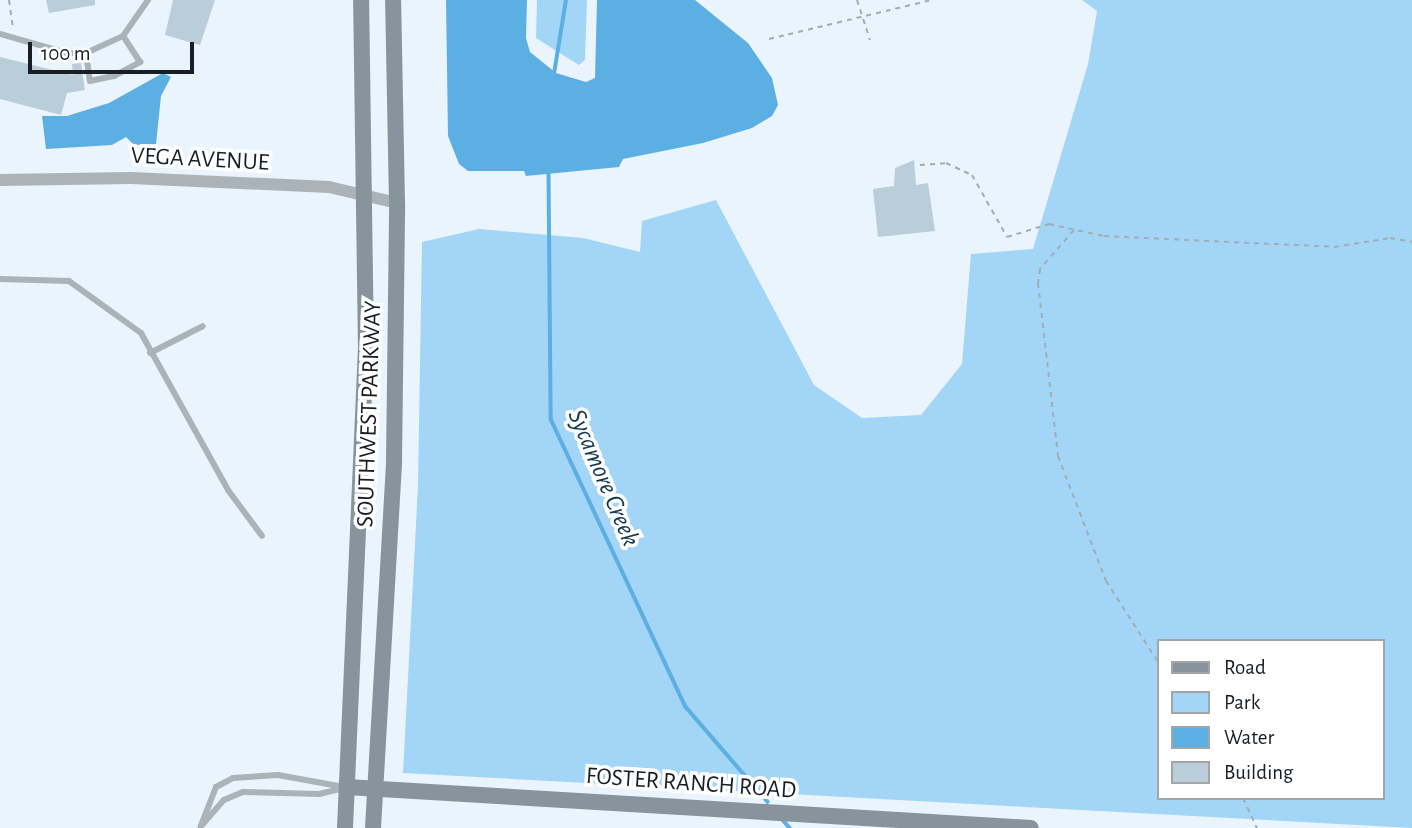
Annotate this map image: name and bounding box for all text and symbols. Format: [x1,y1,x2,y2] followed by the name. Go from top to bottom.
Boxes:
[32,28,198,72] scale bar
[41,43,91,64] text: 100 m
[130,142,270,178] street label: VEGA AVENUE
[352,300,388,528] street label: SOUTHWEST PARKWAY
[560,405,646,551] water label: Sycamore Creek
[1156,639,1384,800] legend
[1224,657,1266,678] text: Road
[1224,692,1260,713] text: Park
[1224,727,1274,748] text: Water
[585,762,797,806] street label: FOSTER RANCH ROAD
[1224,762,1293,783] text: Building

